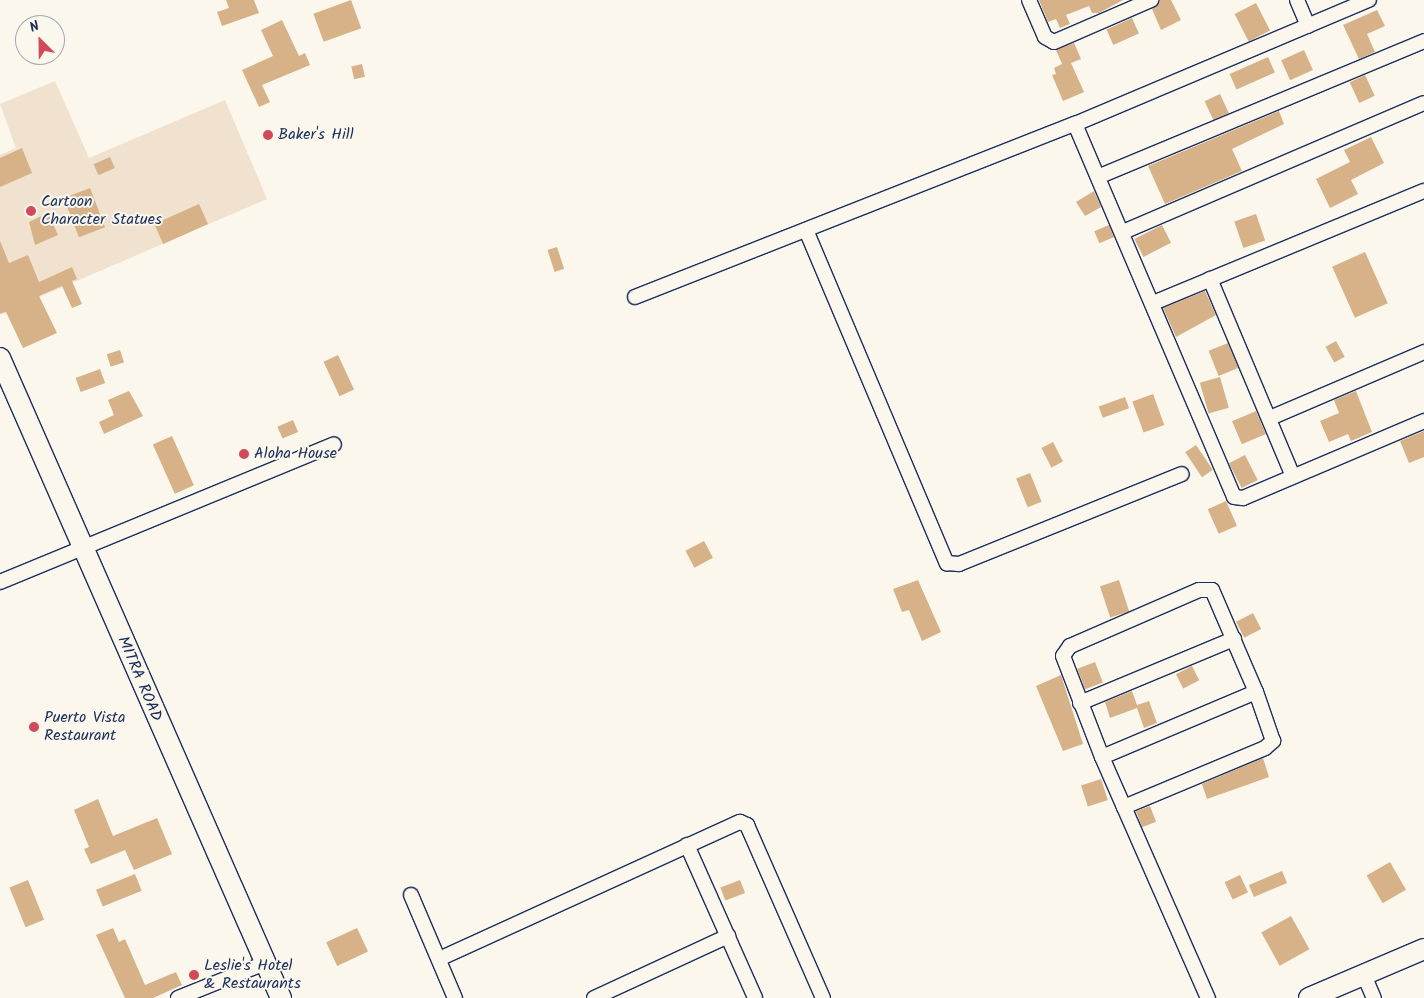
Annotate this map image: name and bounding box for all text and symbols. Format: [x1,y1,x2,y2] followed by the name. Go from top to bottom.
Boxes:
[15,15,65,65] north arrow
[26,15,43,39] text: N
[278,125,354,145] place label: Baker's Hill
[262,129,274,141] marker: Baker's Hill
[41,192,162,230] place label: Cartoon Character Statues
[25,205,37,217] marker: Cartoon Character Statues
[254,444,337,464] place label: Aloha House
[238,448,250,460] marker: Aloha House
[112,633,166,725] street label: MITRA ROAD
[44,708,126,746] place label: Puerto Vista Restaurant
[28,721,40,733] marker: Puerto Vista Restaurant
[204,956,301,994] place label: Leslie's Hotel & Restaurants
[188,969,200,981] marker: Leslie's Hotel & Restaurants

